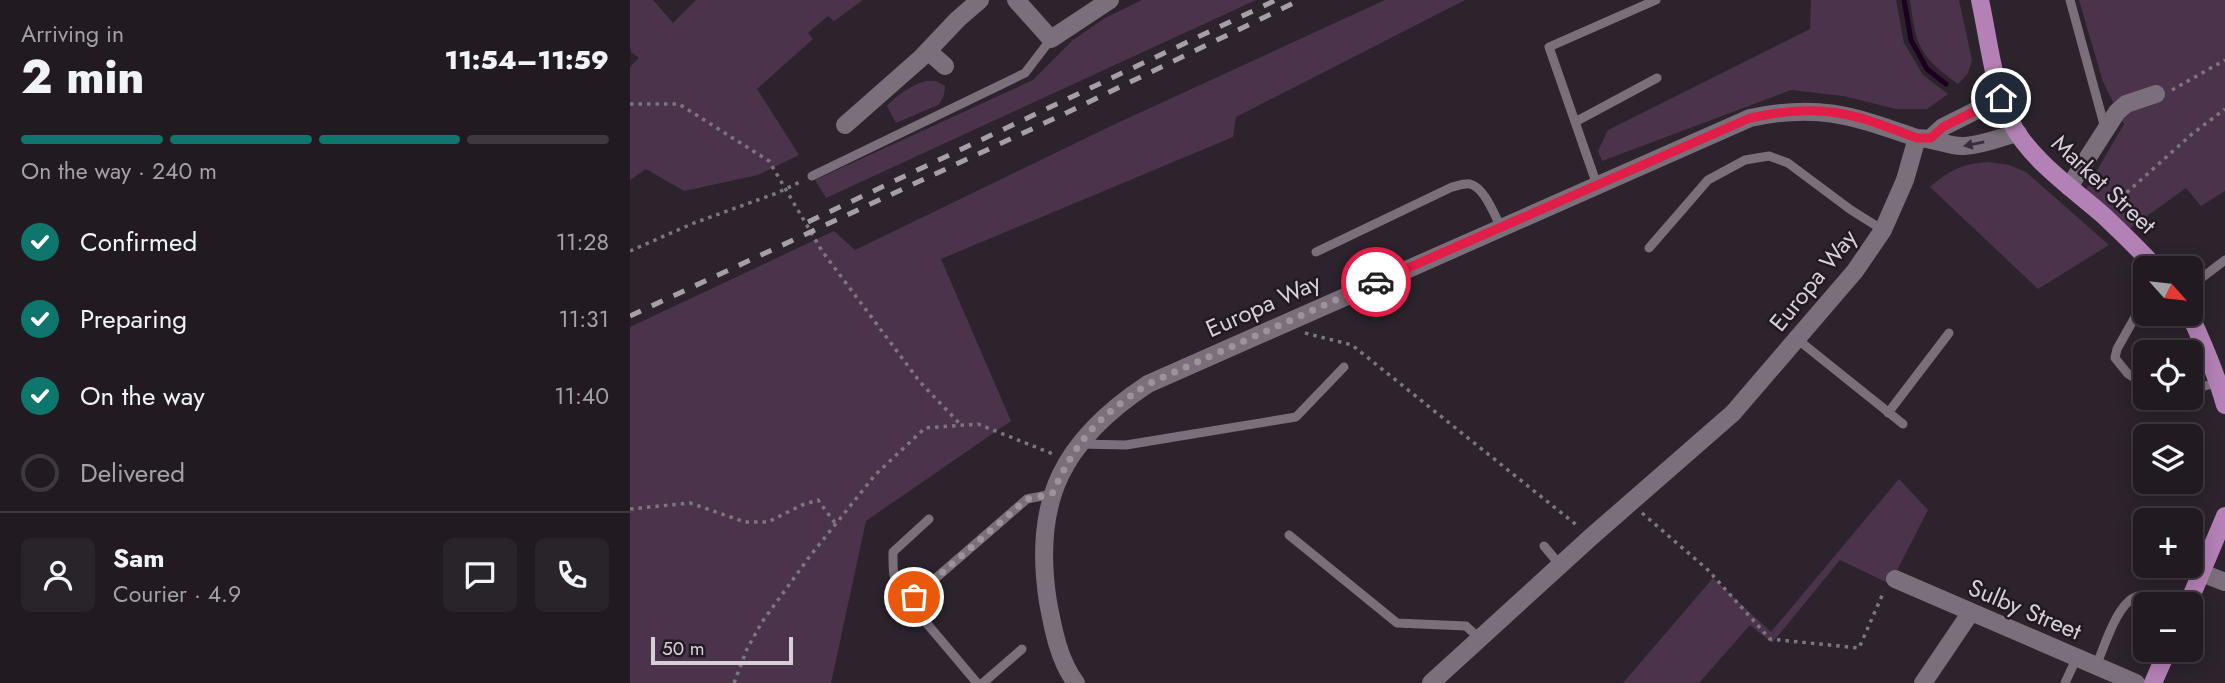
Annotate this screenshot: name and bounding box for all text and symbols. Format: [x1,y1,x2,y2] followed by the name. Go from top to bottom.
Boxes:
[21,17,124,51] text: Arriving in
[444,41,609,79] text: 11:54–11:59
[21,44,145,110] text: 2 min
[1971,68,2031,128] pin
[1982,79,2020,117] icon: home
[2044,126,2164,242] street label: Market Street
[1963,138,1985,149] one-way arrow
[21,154,217,188] text: On the way · 240 m
[1761,221,1865,339] street label: Europa Way
[21,223,59,261] icon: check
[80,223,197,261] text: Confirmed
[556,225,609,259] text: 11:28
[1341,247,1411,317] courier
[2133,256,2203,326] north arrow
[2133,256,2203,662] map controls
[1357,263,1395,301] icon: car
[1200,264,1326,346] street label: Europa Way
[21,300,59,338] icon: check
[80,300,187,338] text: Preparing
[558,302,609,336] text: 11:31
[2133,340,2203,410] button: locate
[21,377,59,415] icon: check
[80,377,205,415] text: On the way
[554,379,609,413] text: 11:40
[2133,424,2203,494] button: layers
[80,454,185,492] text: Delivered
[2133,508,2203,578] button: +
[21,538,95,612] button: person
[443,538,517,612] button: chat
[535,538,609,612] button: phone
[113,539,165,577] text: Sam
[884,567,944,627] pin
[1963,570,2087,649] street label: Sulby Street
[113,577,241,611] text: Courier · 4.9
[895,578,933,616] icon: bag
[2133,592,2203,662] button: −
[651,634,793,666] scale bar
[662,635,705,662] text: 50 m

